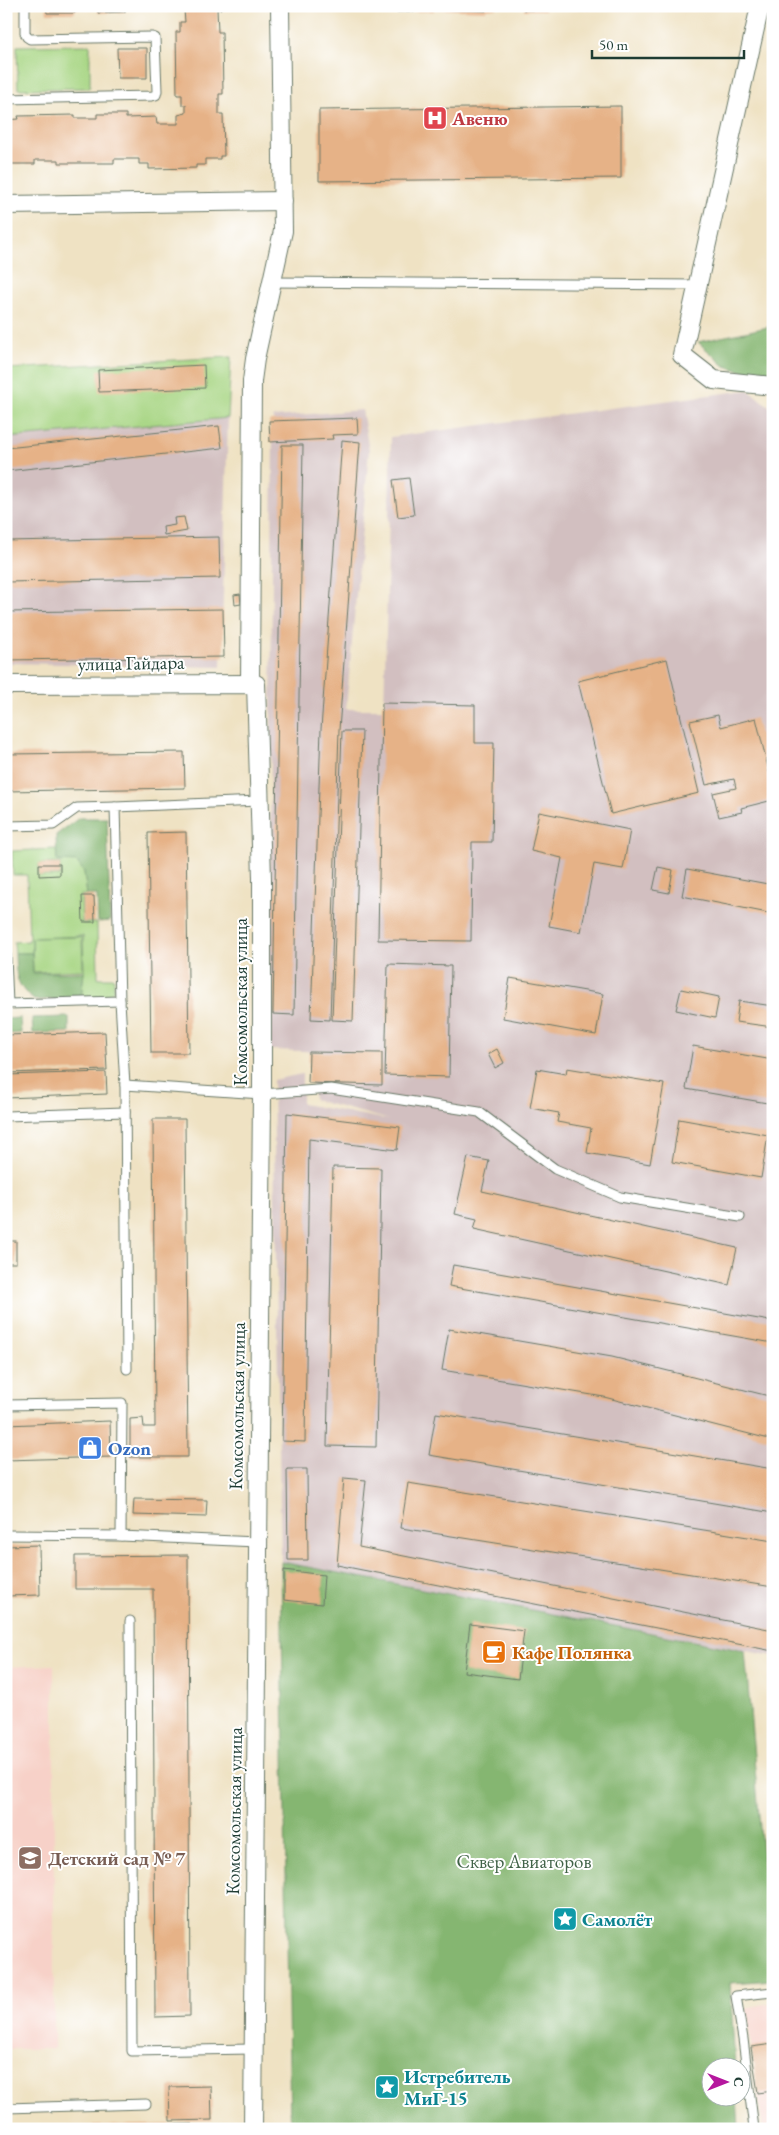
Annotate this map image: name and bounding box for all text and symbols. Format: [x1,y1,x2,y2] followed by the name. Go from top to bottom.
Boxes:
[592,28,744,60] scale bar
[599,35,628,54] text: 50 m
[422,105,448,131] hospital icon: Авеню
[451,106,508,131] place label: Авеню
[77,650,185,676] street label: улица Гайдара
[228,918,253,1086] street label: Комсомольская улица
[223,1321,251,1490] street label: Комсомольская улица
[77,1435,103,1461] shop icon: Ozon
[108,1436,151,1461] place label: Ozon
[481,1639,507,1665] cafe icon: Кафе Полянка
[512,1640,633,1665] place label: Кафе Полянка
[220,1726,248,1895] street label: Комсомольская улица
[17,1845,43,1871] school or university icon: Детский сад № 7
[48,1846,186,1871] place label: Детский сад № 7
[456,1849,592,1874] park label: Сквер Авиаторов
[552,1906,578,1932] place icon: Самолёт
[582,1907,653,1932] place label: Самолёт
[702,2058,752,2108] north arrow
[404,2064,511,2111] place label: Истребитель МиГ-15
[374,2074,400,2100] place icon: Истребитель МиГ-15
[730,2077,748,2087] text: С

